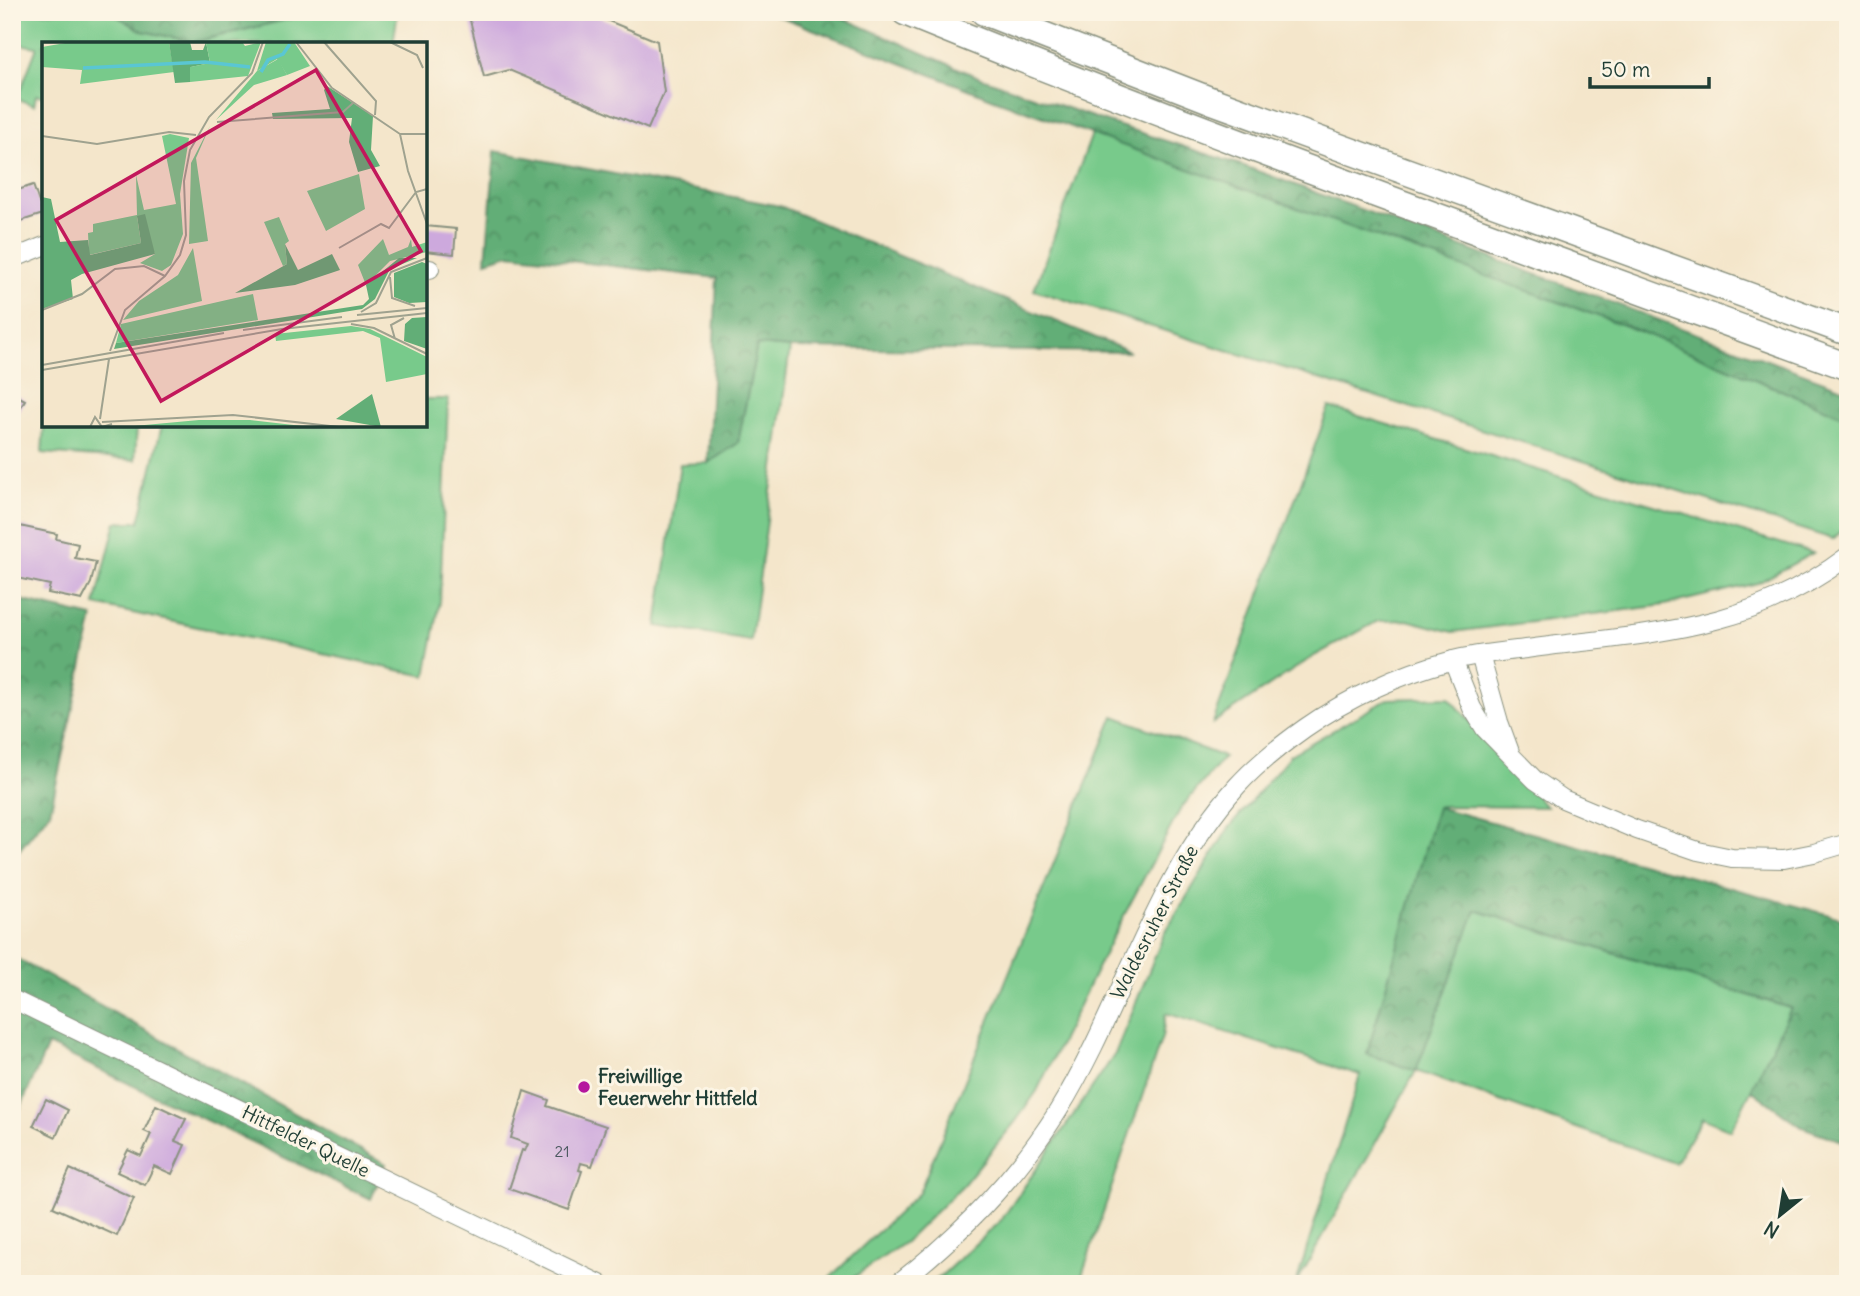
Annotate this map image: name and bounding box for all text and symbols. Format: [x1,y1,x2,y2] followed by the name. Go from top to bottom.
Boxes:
[42,42,427,427] inset map
[1590,46,1710,90] scale bar
[1601,56,1650,83] text: 50 m
[1105,841,1203,1003] street label: Waldesruher Straße
[598,1064,757,1110] place label: Freiwillige Feuerwehr Hittfeld
[576,1079,592,1095] marker: Freiwillige Feuerwehr Hittfeld
[238,1100,374,1182] street label: Hittfelder Quelle
[554,1141,570,1161] house number: 21
[1744,1180,1814,1250] north arrow
[1760,1216,1783,1243] text: N

